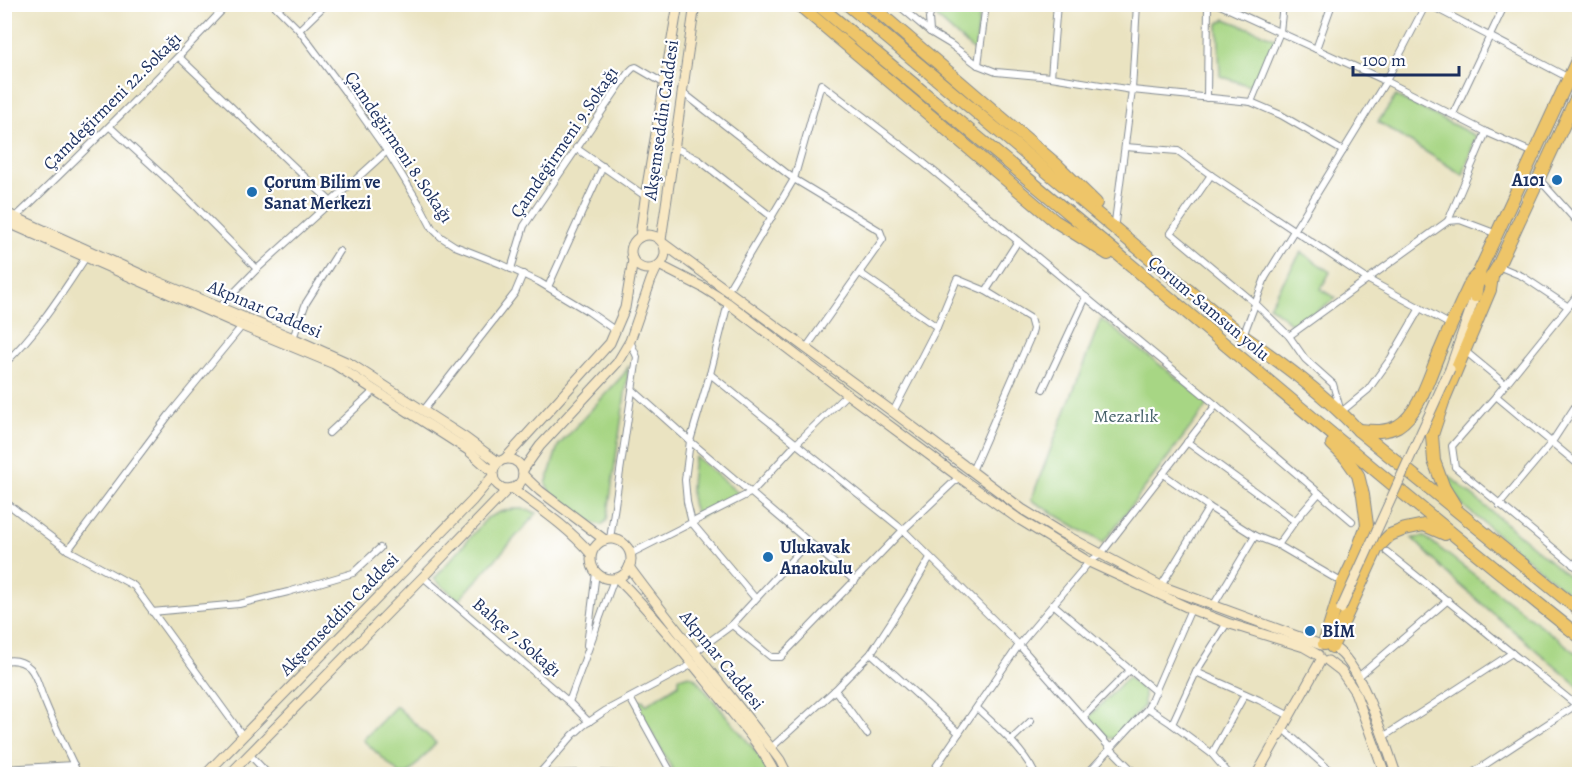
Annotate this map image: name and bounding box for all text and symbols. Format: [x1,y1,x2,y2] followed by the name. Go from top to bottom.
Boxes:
[38,27,186,175] street label: Çamdeğirmeni 22.Sokağı
[638,38,684,203] street label: Akşemseddin Caddesi
[1353,39,1460,77] scale bar
[1362,48,1406,72] text: 100 m
[504,62,624,222] street label: Çamdeğirmeni 9.Sokağı
[339,66,459,228] street label: Çamdeğirmeni 8.Sokağı
[1511,168,1546,192] place label: A101
[264,170,381,215] place label: Çorum Bilim ve Sanat Merkezi
[1550,173,1564,187] marker: A101
[245,185,259,199] marker: Çorum Bilim ve Sanat Merkezi
[1143,250,1275,366] street label: Çorum-Samsun yolu
[203,274,326,344] street label: Akpınar Caddesi
[1094,404,1159,428] park label: Mezarlık
[779,535,853,580] place label: Ulukavak Anaokulu
[273,547,404,681] street label: Akşemseddin Caddesi
[761,550,775,564] marker: Ulukavak Anaokulu
[468,592,566,682] street label: Bahçe 7.Sokağı
[674,604,770,715] street label: Akpınar Caddesi
[1322,619,1355,643] place label: BİM
[1303,624,1317,638] marker: BİM

